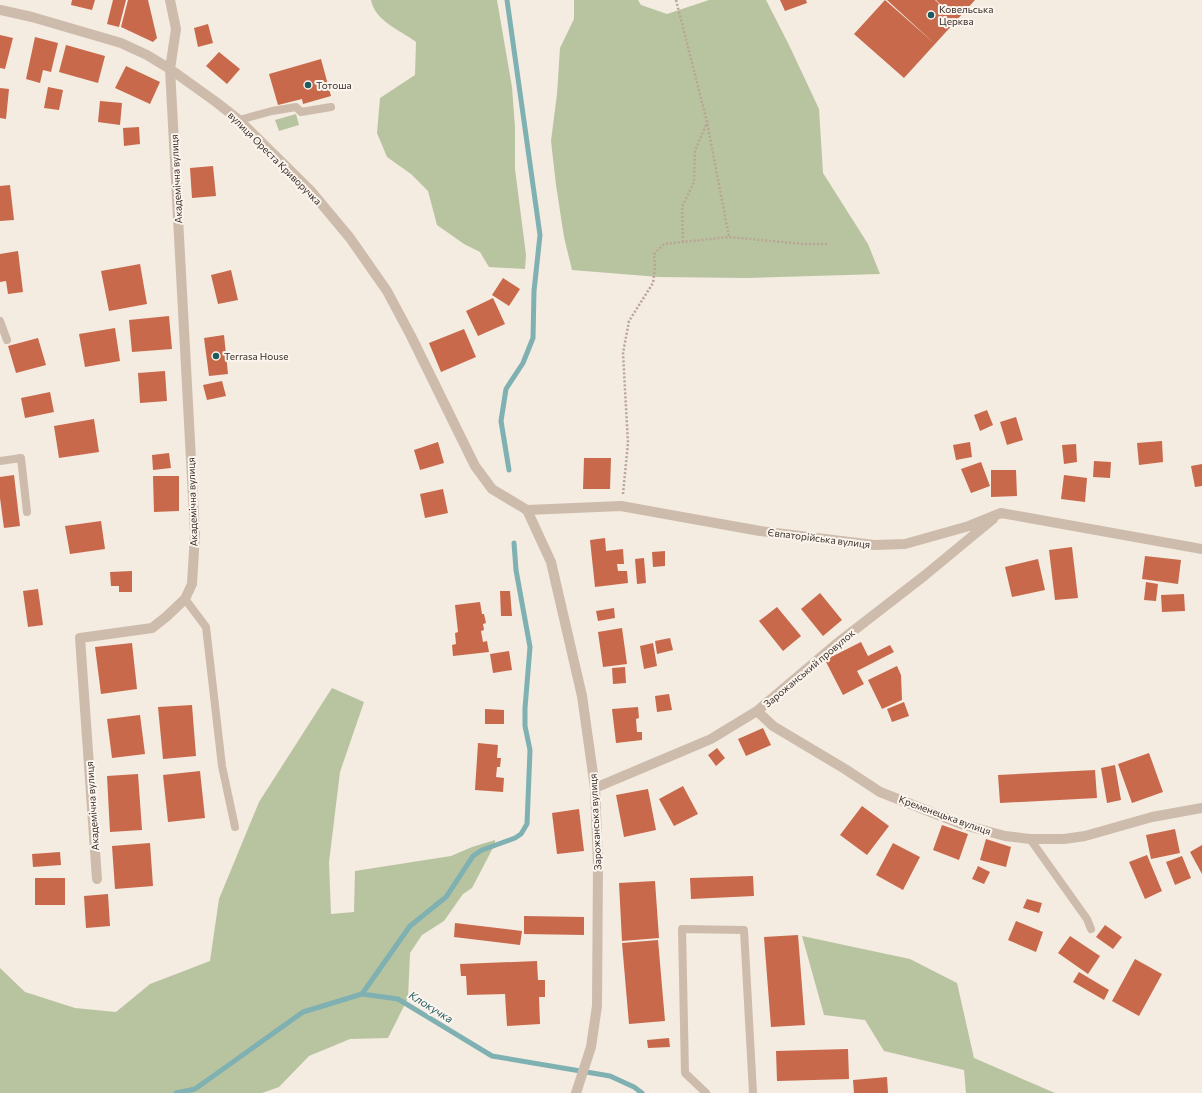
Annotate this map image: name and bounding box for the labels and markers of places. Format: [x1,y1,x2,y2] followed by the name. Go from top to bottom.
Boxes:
[939,3,993,27] place label: Ковельська Церква
[926,10,936,20] marker: Ковельська Церква
[316,79,352,91] place label: Тотоша
[303,80,313,90] marker: Тотоша
[224,350,289,362] place label: Terrasa House
[211,351,221,361] marker: Terrasa House

